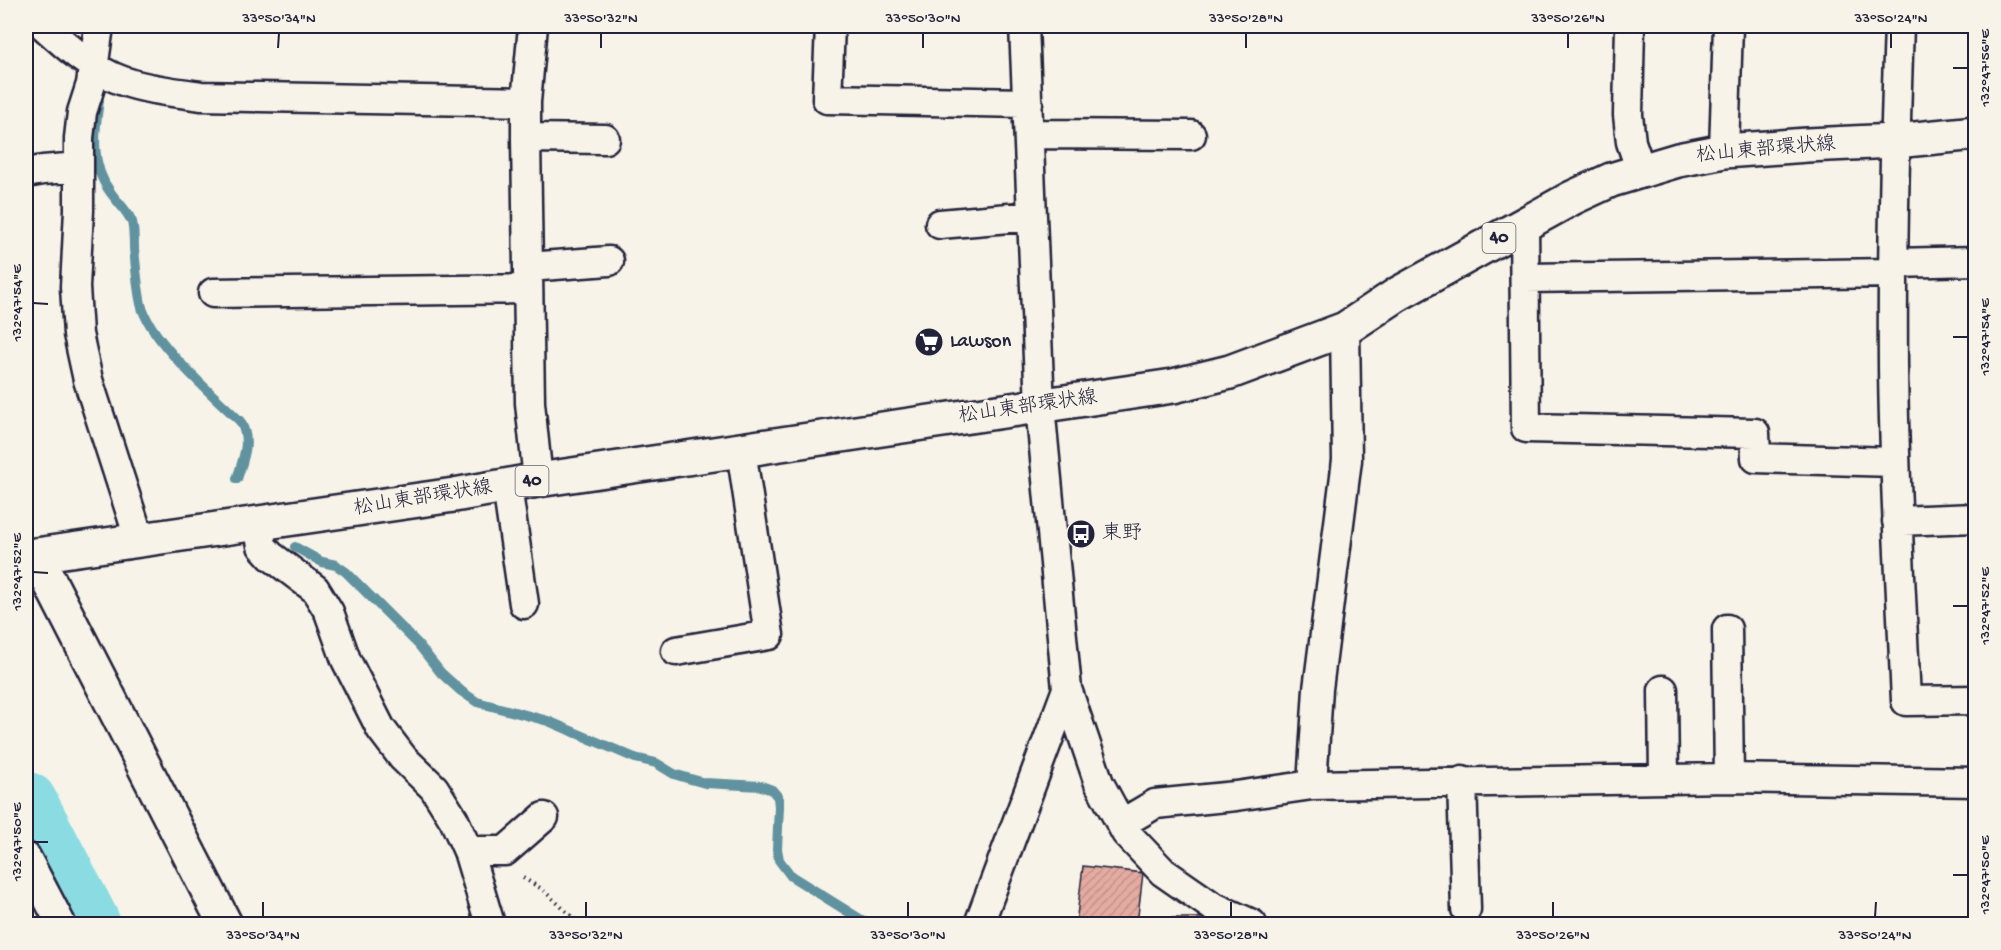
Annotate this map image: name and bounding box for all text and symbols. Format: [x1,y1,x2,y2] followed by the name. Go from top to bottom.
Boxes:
[241,10,316,28] text: 33°50'34"N
[563,10,638,28] text: 33°50'32"N
[885,10,961,28] text: 33°50'30"N
[1208,10,1283,28] text: 33°50'28"N
[1530,10,1605,28] text: 33°50'26"N
[1853,10,1928,28] text: 33°50'24"N
[1977,28,1995,108] text: 132°47'56"E
[1695,131,1837,169] street label: 松山東部環状線
[1482,223,1516,253] road number: 40
[9,264,27,343] text: 132°47'54"E
[1977,298,1995,377] text: 132°47'54"E
[913,326,945,358] supermarket icon: Lawson
[950,331,1012,354] place label: Lawson
[957,385,1099,429] street label: 松山東部環状線
[516,466,548,496] road number: 40
[352,475,494,521] street label: 松山東部環状線
[1065,518,1097,550] bus stop icon: 東野
[1102,521,1142,546] place label: 東野
[9,533,27,612] text: 132°47'52"E
[1977,567,1995,646] text: 132°47'52"E
[9,802,27,882] text: 132°47'50"E
[1977,835,1995,915] text: 132°47'50"E
[225,927,300,945] text: 33°50'34"N
[548,927,623,945] text: 33°50'32"N
[870,927,946,945] text: 33°50'30"N
[1193,927,1268,945] text: 33°50'28"N
[1515,927,1590,945] text: 33°50'26"N
[1837,927,1912,945] text: 33°50'24"N

